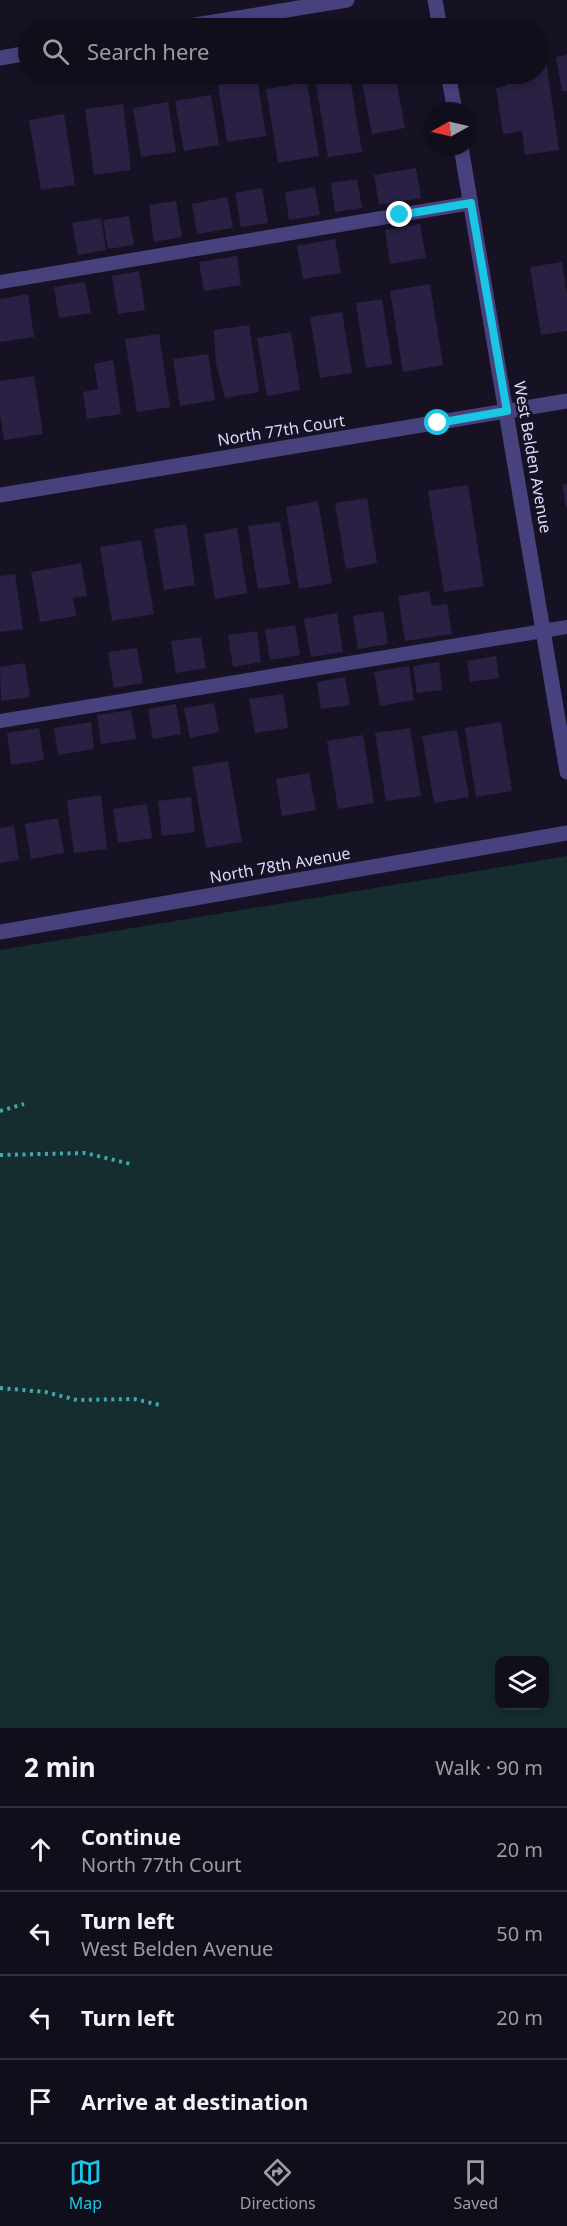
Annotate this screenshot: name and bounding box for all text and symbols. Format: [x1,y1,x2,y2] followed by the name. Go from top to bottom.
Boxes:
[18,18,549,84] search box
[39,35,72,68] icon: search
[87,36,209,66] text: Search here
[423,102,477,156] north arrow
[386,201,412,227] route end
[509,379,557,535] street label: West Belden Avenue
[216,409,346,451] street label: North 77th Court
[424,409,450,435] route start
[208,842,352,888] street label: North 78th Avenue
[495,1656,549,1710] map controls
[495,1656,549,1710] button: layers
[24,1749,96,1785] text: 2 min
[435,1754,543,1781] text: Walk · 90 m
[81,1821,181,1851] text: Continue
[24,1833,57,1866] icon: ahead
[496,1836,543,1863] text: 20 m
[81,1851,242,1878] text: North 77th Court
[81,1905,175,1935] text: Turn left
[24,1917,57,1950] icon: left
[496,1920,543,1947] text: 50 m
[81,1935,273,1962] text: West Belden Avenue
[24,2001,57,2034] icon: left
[81,2002,175,2032] text: Turn left
[496,2004,543,2031] text: 20 m
[24,2085,57,2118] icon: arrive
[81,2086,308,2116] text: Arrive at destination
[69,2156,102,2214] tab: Map
[240,2156,316,2214] tab: Directions
[453,2156,498,2214] tab: Saved

